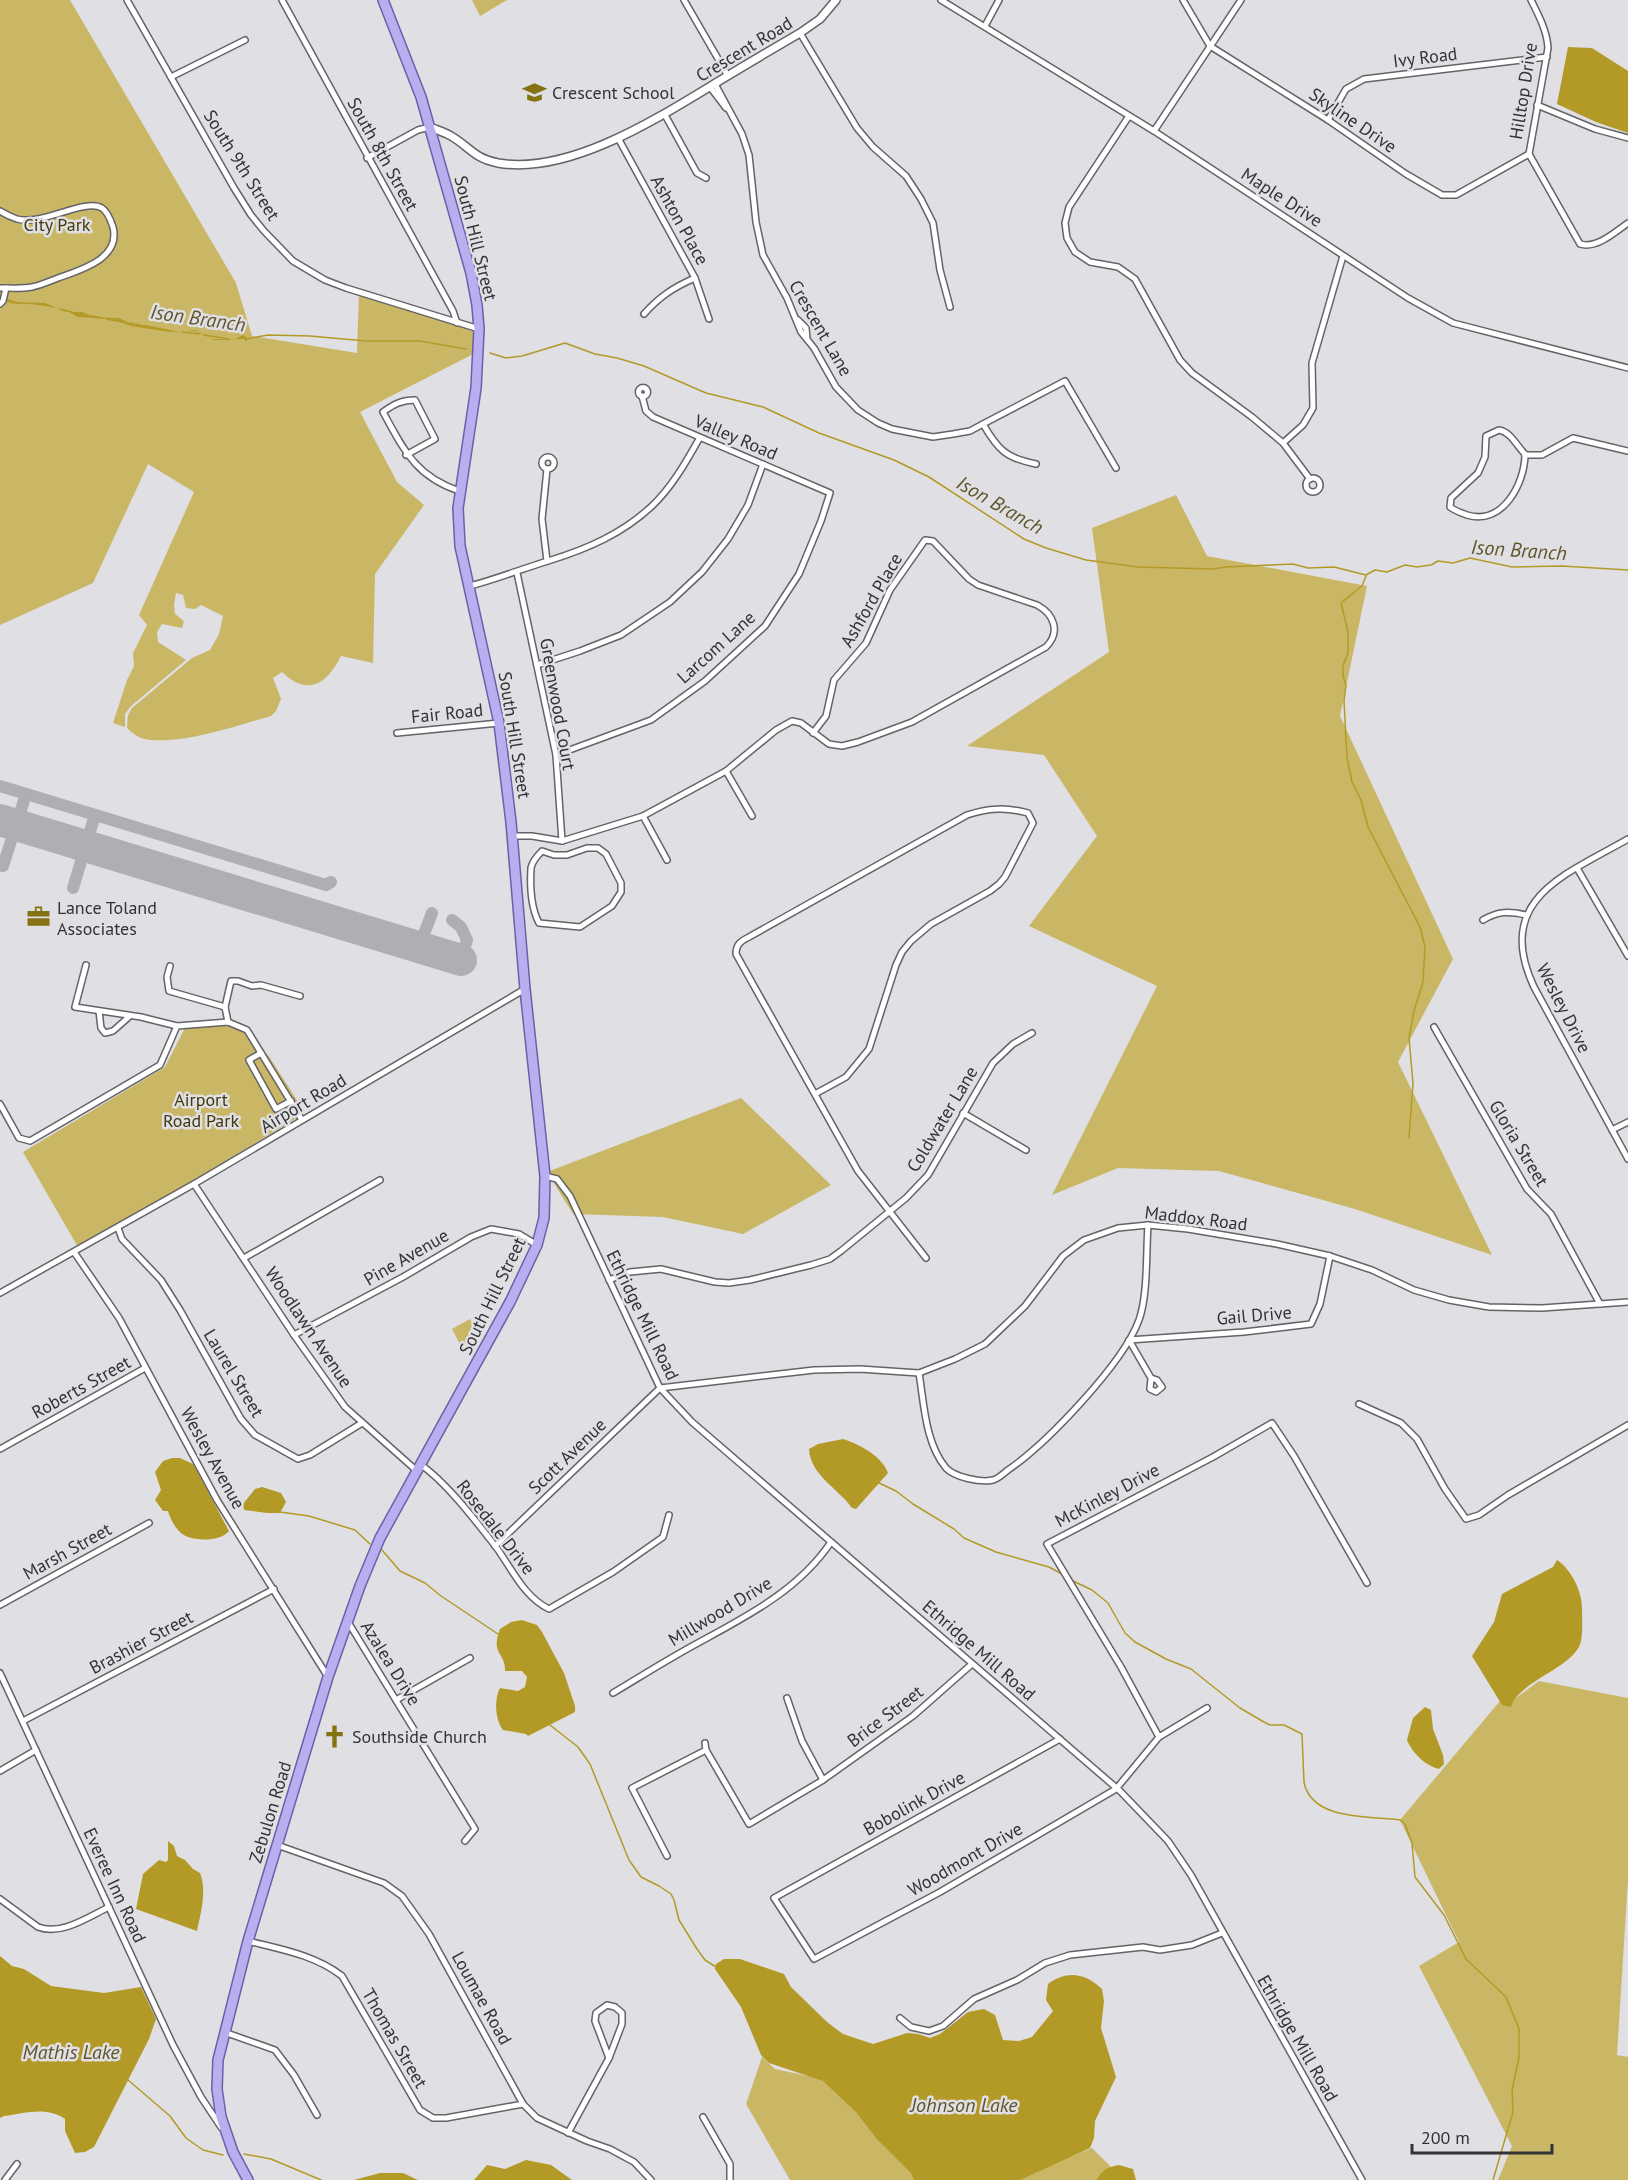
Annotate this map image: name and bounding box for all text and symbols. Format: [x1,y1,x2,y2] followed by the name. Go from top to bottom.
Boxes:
[692,11,796,87] street label: Crescent Road
[1504,41,1542,141] street label: Hilltop Drive
[1391,42,1459,72] street label: Ivy Road
[521,79,547,105] school or university icon: Crescent School
[552,81,675,104] place label: Crescent School
[1305,82,1401,158] street label: Skyline Drive
[342,93,424,215] street label: South 8th Street
[199,105,285,225] street label: South 9th Street
[1237,162,1327,232] street label: Maple Drive
[646,171,714,269] street label: Ashton Place
[449,173,503,303] street label: South Hill Street
[24,213,91,236] park label: City Park
[784,276,858,380] street label: Crescent Lane
[149,298,247,338] water label: Ison Branch
[690,409,781,465] street label: Valley Road
[952,470,1048,540] water label: Ison Branch
[1470,534,1568,566] water label: Ison Branch
[835,549,907,651] street label: Ashford Place
[672,606,760,688] street label: Larcom Lane
[535,636,581,772] street label: Greenwood Court
[494,670,536,800] street label: South Hill Street
[410,698,484,728] street label: Fair Road
[57,896,157,940] place label: Lance Toland Associates
[26,904,52,930] office icon: Lance Toland Associates
[1532,959,1596,1057] street label: Wesley Drive
[901,1062,983,1176] street label: Coldwater Lane
[256,1068,350,1138] street label: Airport Road
[163,1088,239,1132] park label: Airport Road Park
[1484,1096,1554,1190] street label: Gloria Street
[1143,1200,1249,1236] street label: Maddox Road
[359,1223,453,1291] street label: Pine Avenue
[454,1233,530,1359] street label: South Hill Street
[601,1246,685,1384] street label: Ethridge Mill Road
[260,1262,358,1392] street label: Woodlawn Avenue
[1216,1300,1292,1330] street label: Gail Drive
[199,1325,269,1421] street label: Laurel Street
[28,1350,134,1424] street label: Roberts Street
[176,1403,250,1513] street label: Wesley Avenue
[523,1413,611,1499] street label: Scott Avenue
[1051,1458,1163,1532] street label: McKinley Drive
[452,1475,540,1579] street label: Rosedale Drive
[19,1517,115,1585] street label: Marsh Street
[664,1571,776,1651] street label: Millwood Drive
[918,1595,1040,1705] street label: Ethridge Mill Road
[85,1605,197,1679] street label: Brashier Street
[356,1616,426,1710] street label: Azalea Drive
[843,1680,927,1752] street label: Brice Street
[321,1723,347,1749] church icon: Southside Church
[352,1725,487,1748] place label: Southside Church
[244,1758,296,1866] street label: Zebulon Road
[859,1766,969,1840] street label: Bobolink Drive
[904,1817,1026,1901] street label: Woodmont Drive
[78,1824,152,1946] street label: Everee Inn Road
[447,1947,517,2049] street label: Loumae Road
[1252,1971,1344,2105] street label: Ethridge Mill Road
[357,1984,433,2092] street label: Thomas Street
[23,2039,120,2065] water label: Mathis Lake
[909,2092,1018,2118] water label: Johnson Lake
[1412,2117,1552,2155] scale bar
[1421,2126,1470,2149] text: 200 m

